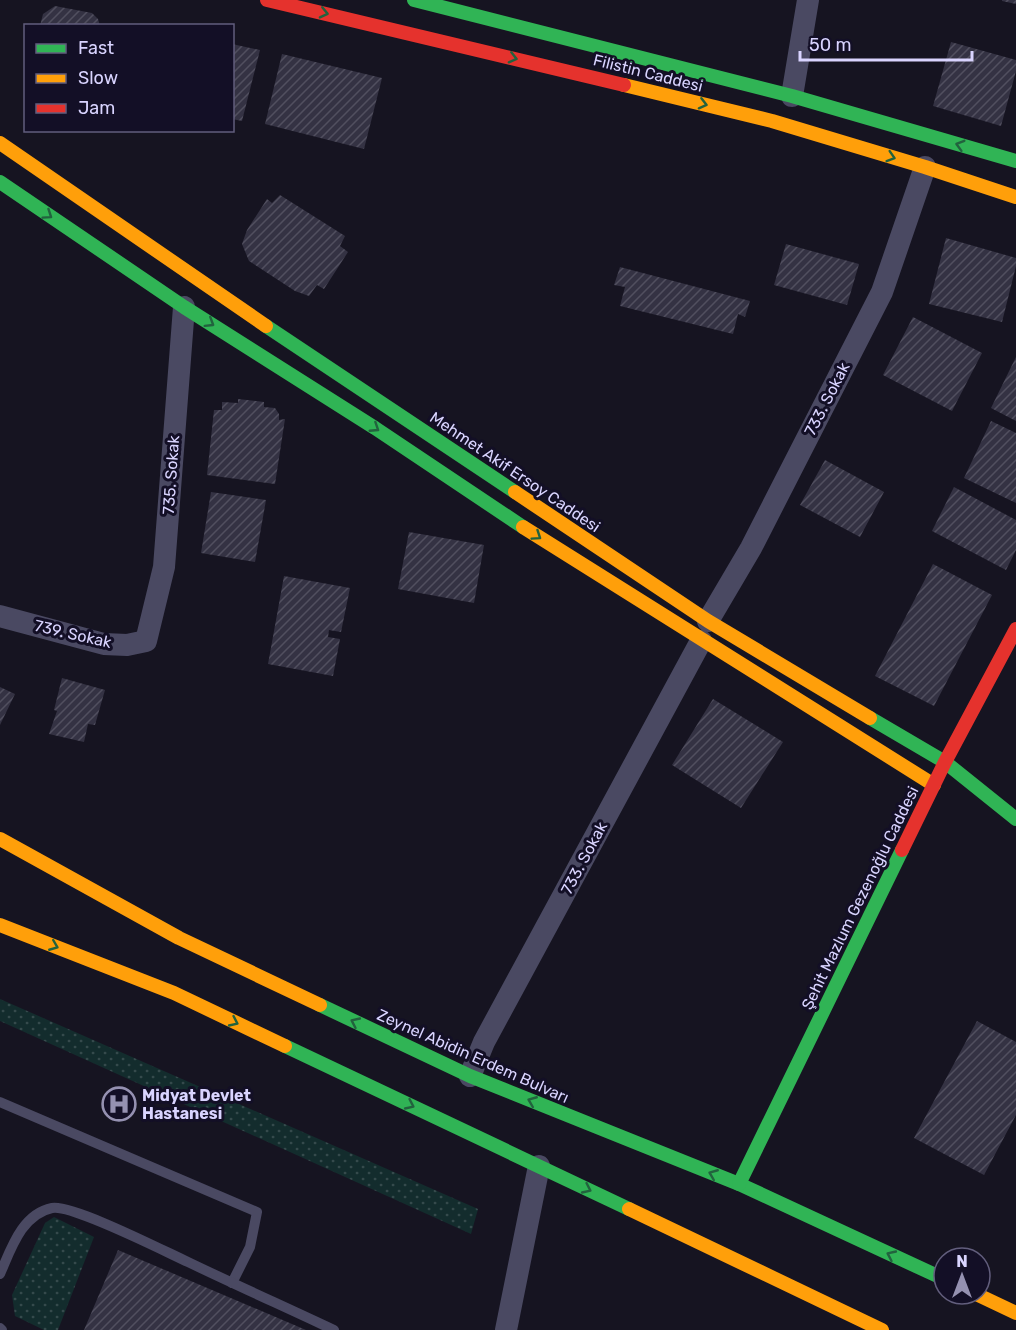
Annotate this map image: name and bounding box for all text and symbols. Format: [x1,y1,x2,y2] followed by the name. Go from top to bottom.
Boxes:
[318,6,328,19] one-way arrow
[24,24,234,132] legend
[800,24,972,62] scale bar
[809,34,852,56] text: 50 m
[78,37,114,59] text: Fast
[508,50,518,63] one-way arrow
[591,50,705,96] street label: Filistin Caddesi
[78,67,118,89] text: Slow
[698,96,708,109] one-way arrow
[78,97,115,119] text: Jam
[955,140,966,152] one-way arrow
[885,150,895,162] one-way arrow
[42,208,53,219] one-way arrow
[204,316,214,328] one-way arrow
[800,359,854,439] street label: 733. Sokak
[426,408,604,536] street label: Mehmet Akif Ersoy Caddesi
[368,421,379,432] one-way arrow
[159,434,183,515] street label: 735. Sokak
[530,529,541,540] one-way arrow
[33,616,114,652] street label: 739. Sokak
[797,783,923,1013] street label: Şehit Mazlum Gezenoğlu Caddesi
[557,818,611,898] street label: 733. Sokak
[48,939,59,951] one-way arrow
[374,1005,572,1107] street label: Zeynel Abidin Erdem Bulvarı
[228,1014,239,1026] one-way arrow
[350,1017,361,1029] one-way arrow
[101,1086,137,1122] hospital icon: Midyat Devlet Hastanesi
[142,1086,252,1123] place label: Midyat Devlet Hastanesi
[528,1096,539,1108] one-way arrow
[404,1098,415,1110] one-way arrow
[709,1169,720,1181] one-way arrow
[580,1181,591,1193] one-way arrow
[932,1246,992,1306] north arrow
[886,1250,897,1262] one-way arrow
[956,1252,968,1271] text: N

